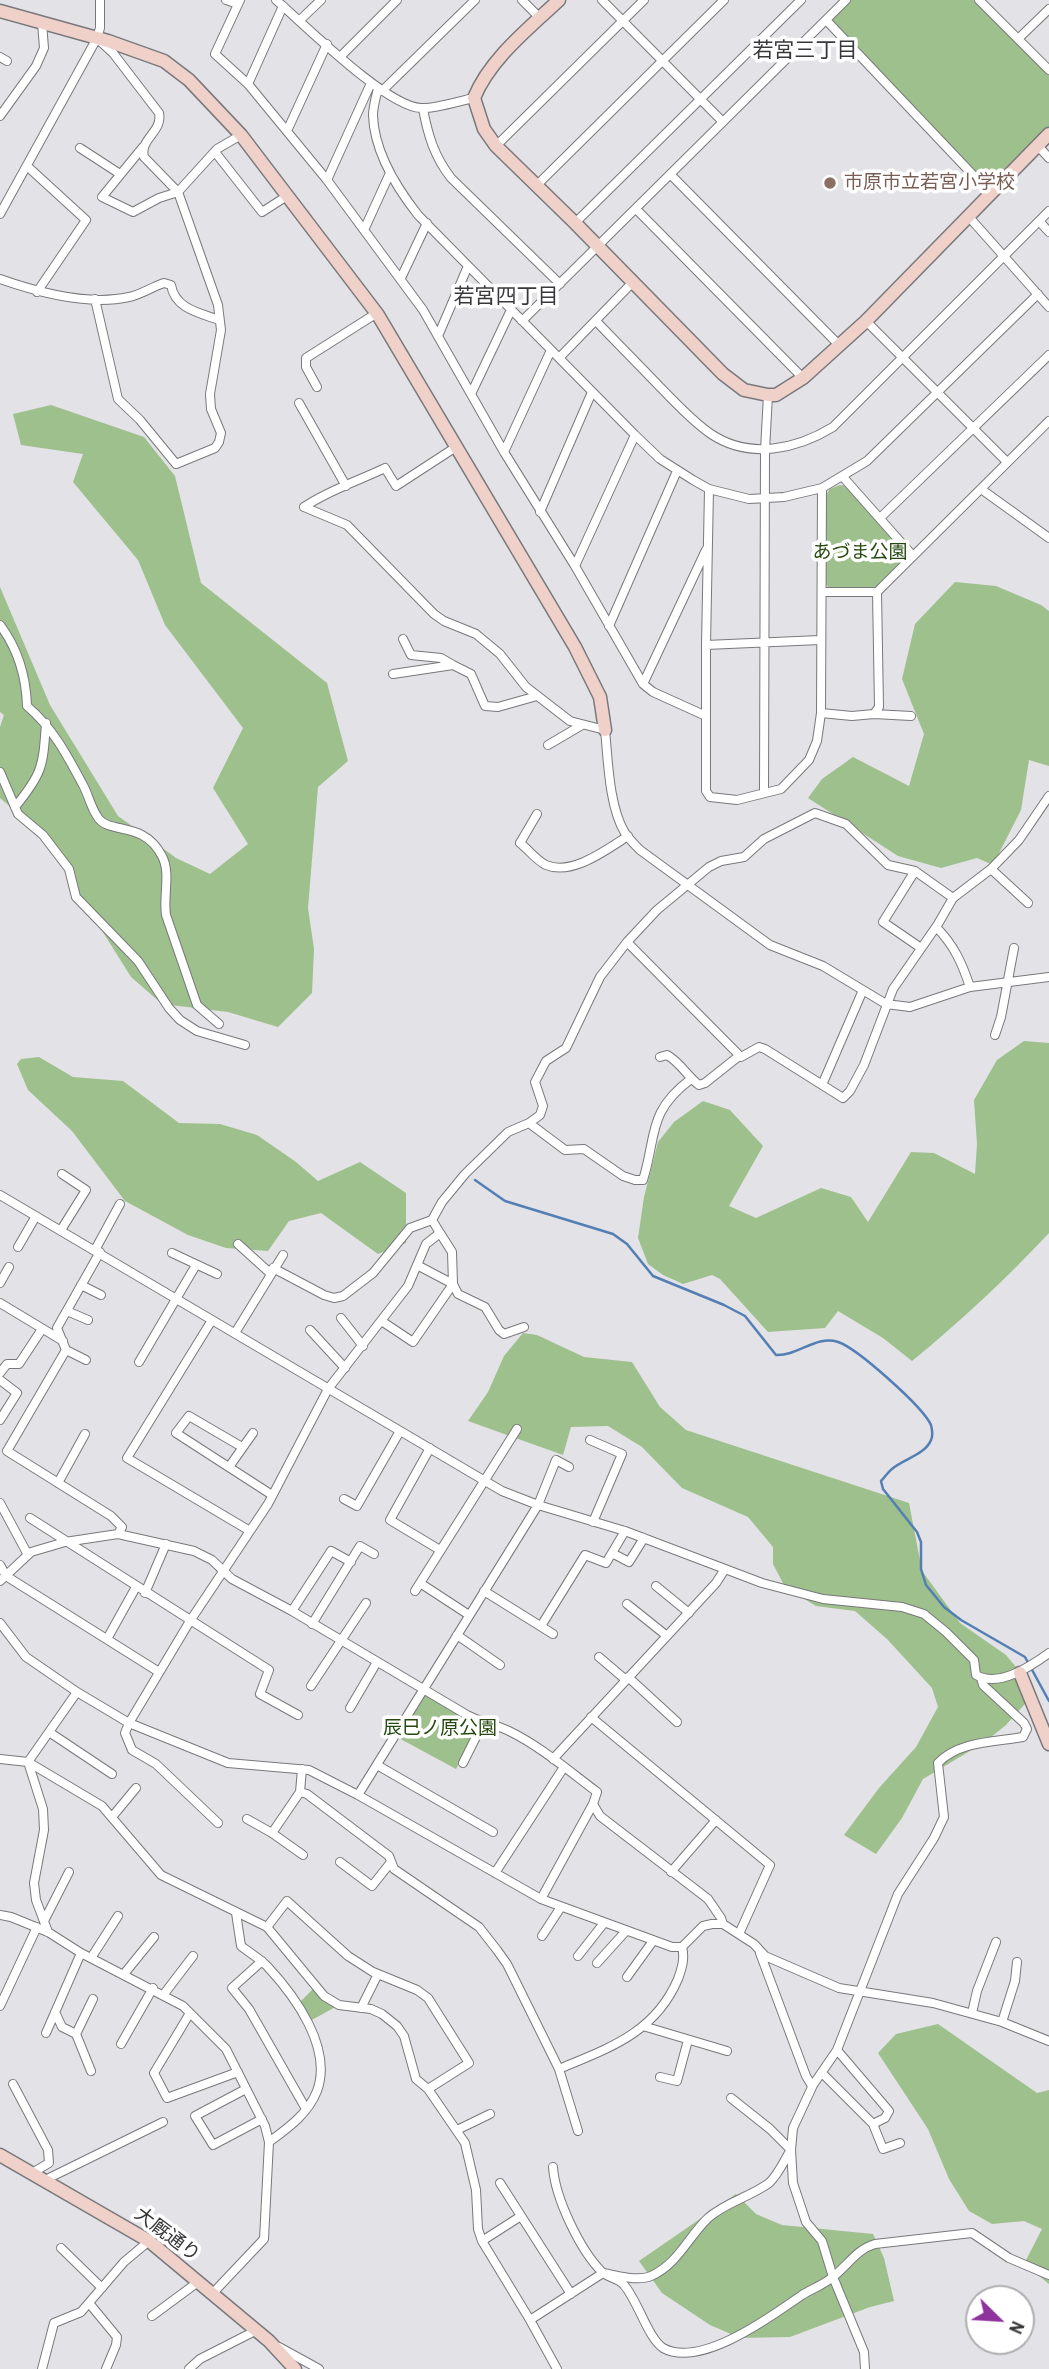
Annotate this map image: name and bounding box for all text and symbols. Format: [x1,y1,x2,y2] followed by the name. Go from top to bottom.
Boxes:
[753,38,857,64] district label: 若宮三丁目
[844,172,1015,194] place label: 市原市立若宮小学校
[822,175,838,191] marker: 市原市立若宮小学校
[454,284,558,310] district label: 若宮四丁目
[813,542,907,564] park label: あづま公園
[383,1718,497,1740] park label: 辰巳ノ原公園
[130,2203,204,2267] street label: 大厩通り
[965,2285,1035,2355] north arrow
[1003,2317,1032,2338] text: N

